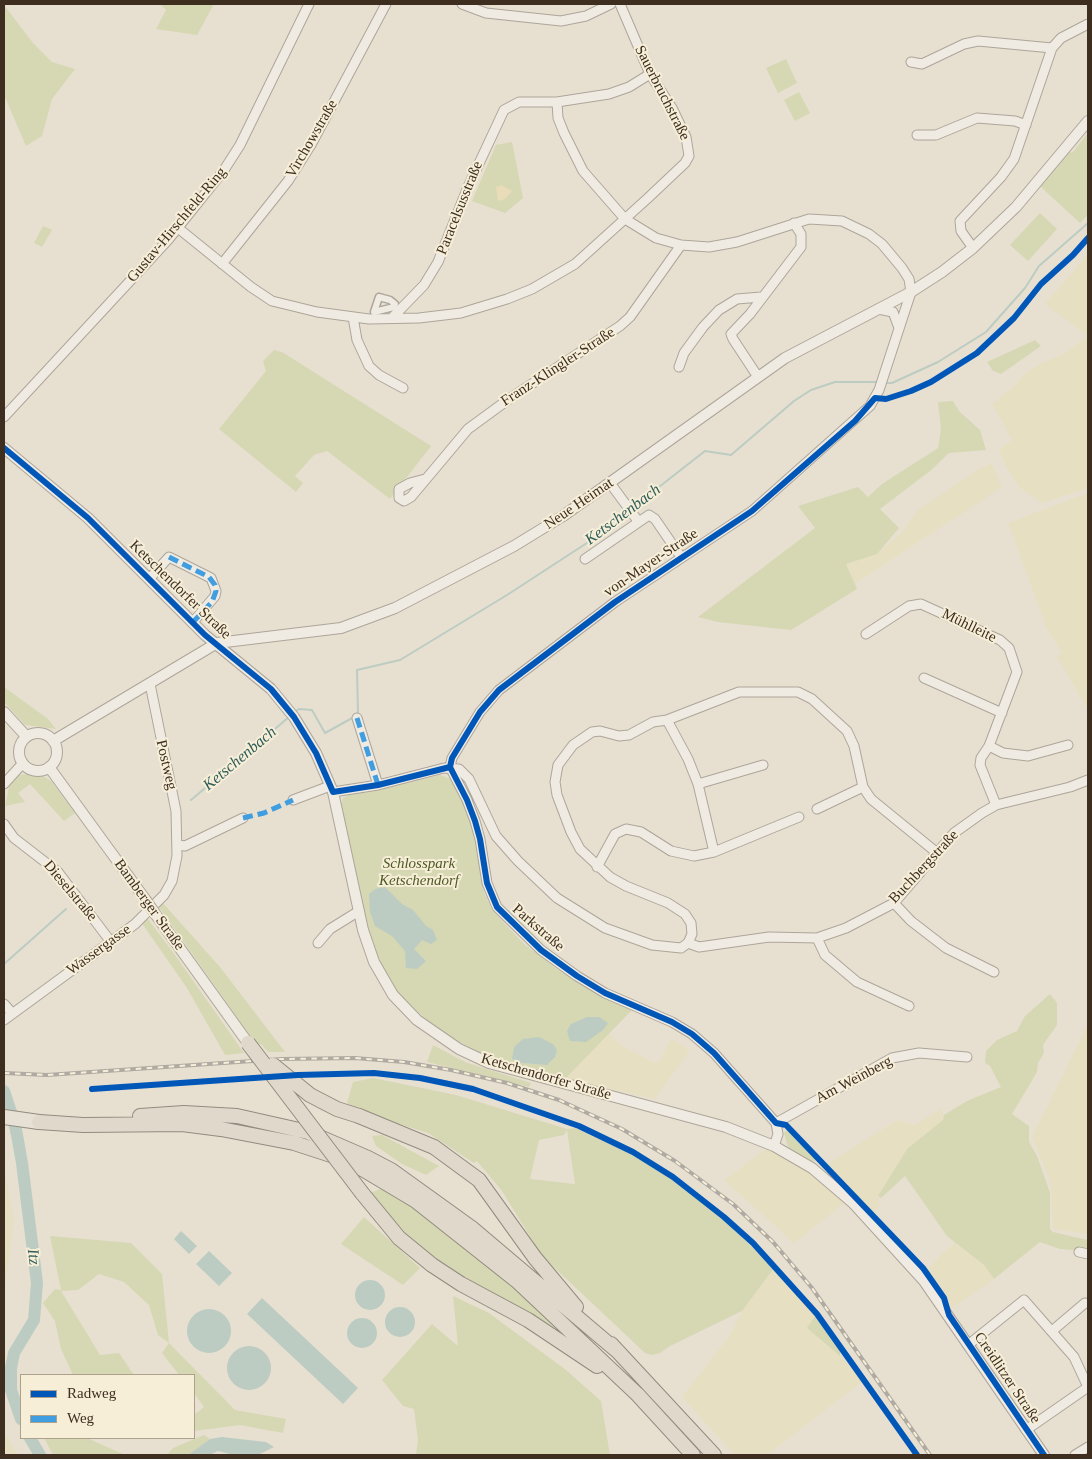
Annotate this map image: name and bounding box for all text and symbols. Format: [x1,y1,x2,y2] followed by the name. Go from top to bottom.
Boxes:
[630,43,694,143] street label: Sauerbruchstraße
[282,97,342,181] street label: Virchowstraße
[433,159,487,257] street label: Paracelsusstraße
[124,164,230,286] street label: Gustav-Hirschfeld-Ring
[498,323,618,411] street label: Franz-Klingler-Straße
[541,474,617,534] street label: Neue Heimat
[581,480,665,550] water label: Ketschenbach
[601,525,701,601] street label: von-Mayer-Straße
[125,537,235,643] street label: Ketschendorfer Straße
[939,605,999,647] street label: Mühlleite
[199,723,281,795] water label: Ketschenbach
[152,738,180,792] street label: Postweg
[885,827,963,907] street label: Buchbergstraße
[379,855,459,890] park label: Schlosspark Ketschendorf
[110,856,188,954] street label: Bamberger Straße
[39,857,101,925] street label: Dieselstraße
[508,900,568,956] street label: Parkstraße
[63,921,135,979] street label: Wassergasse
[479,1050,613,1104] street label: Ketschendorfer Straße
[813,1052,895,1108] street label: Am Weinberg
[22,1248,44,1266] water label: Itz
[970,1329,1044,1427] street label: Creidlitzer Straße
[20,1374,195,1439] legend
[67,1385,116,1401] text: Radweg
[67,1410,94,1426] text: Weg

